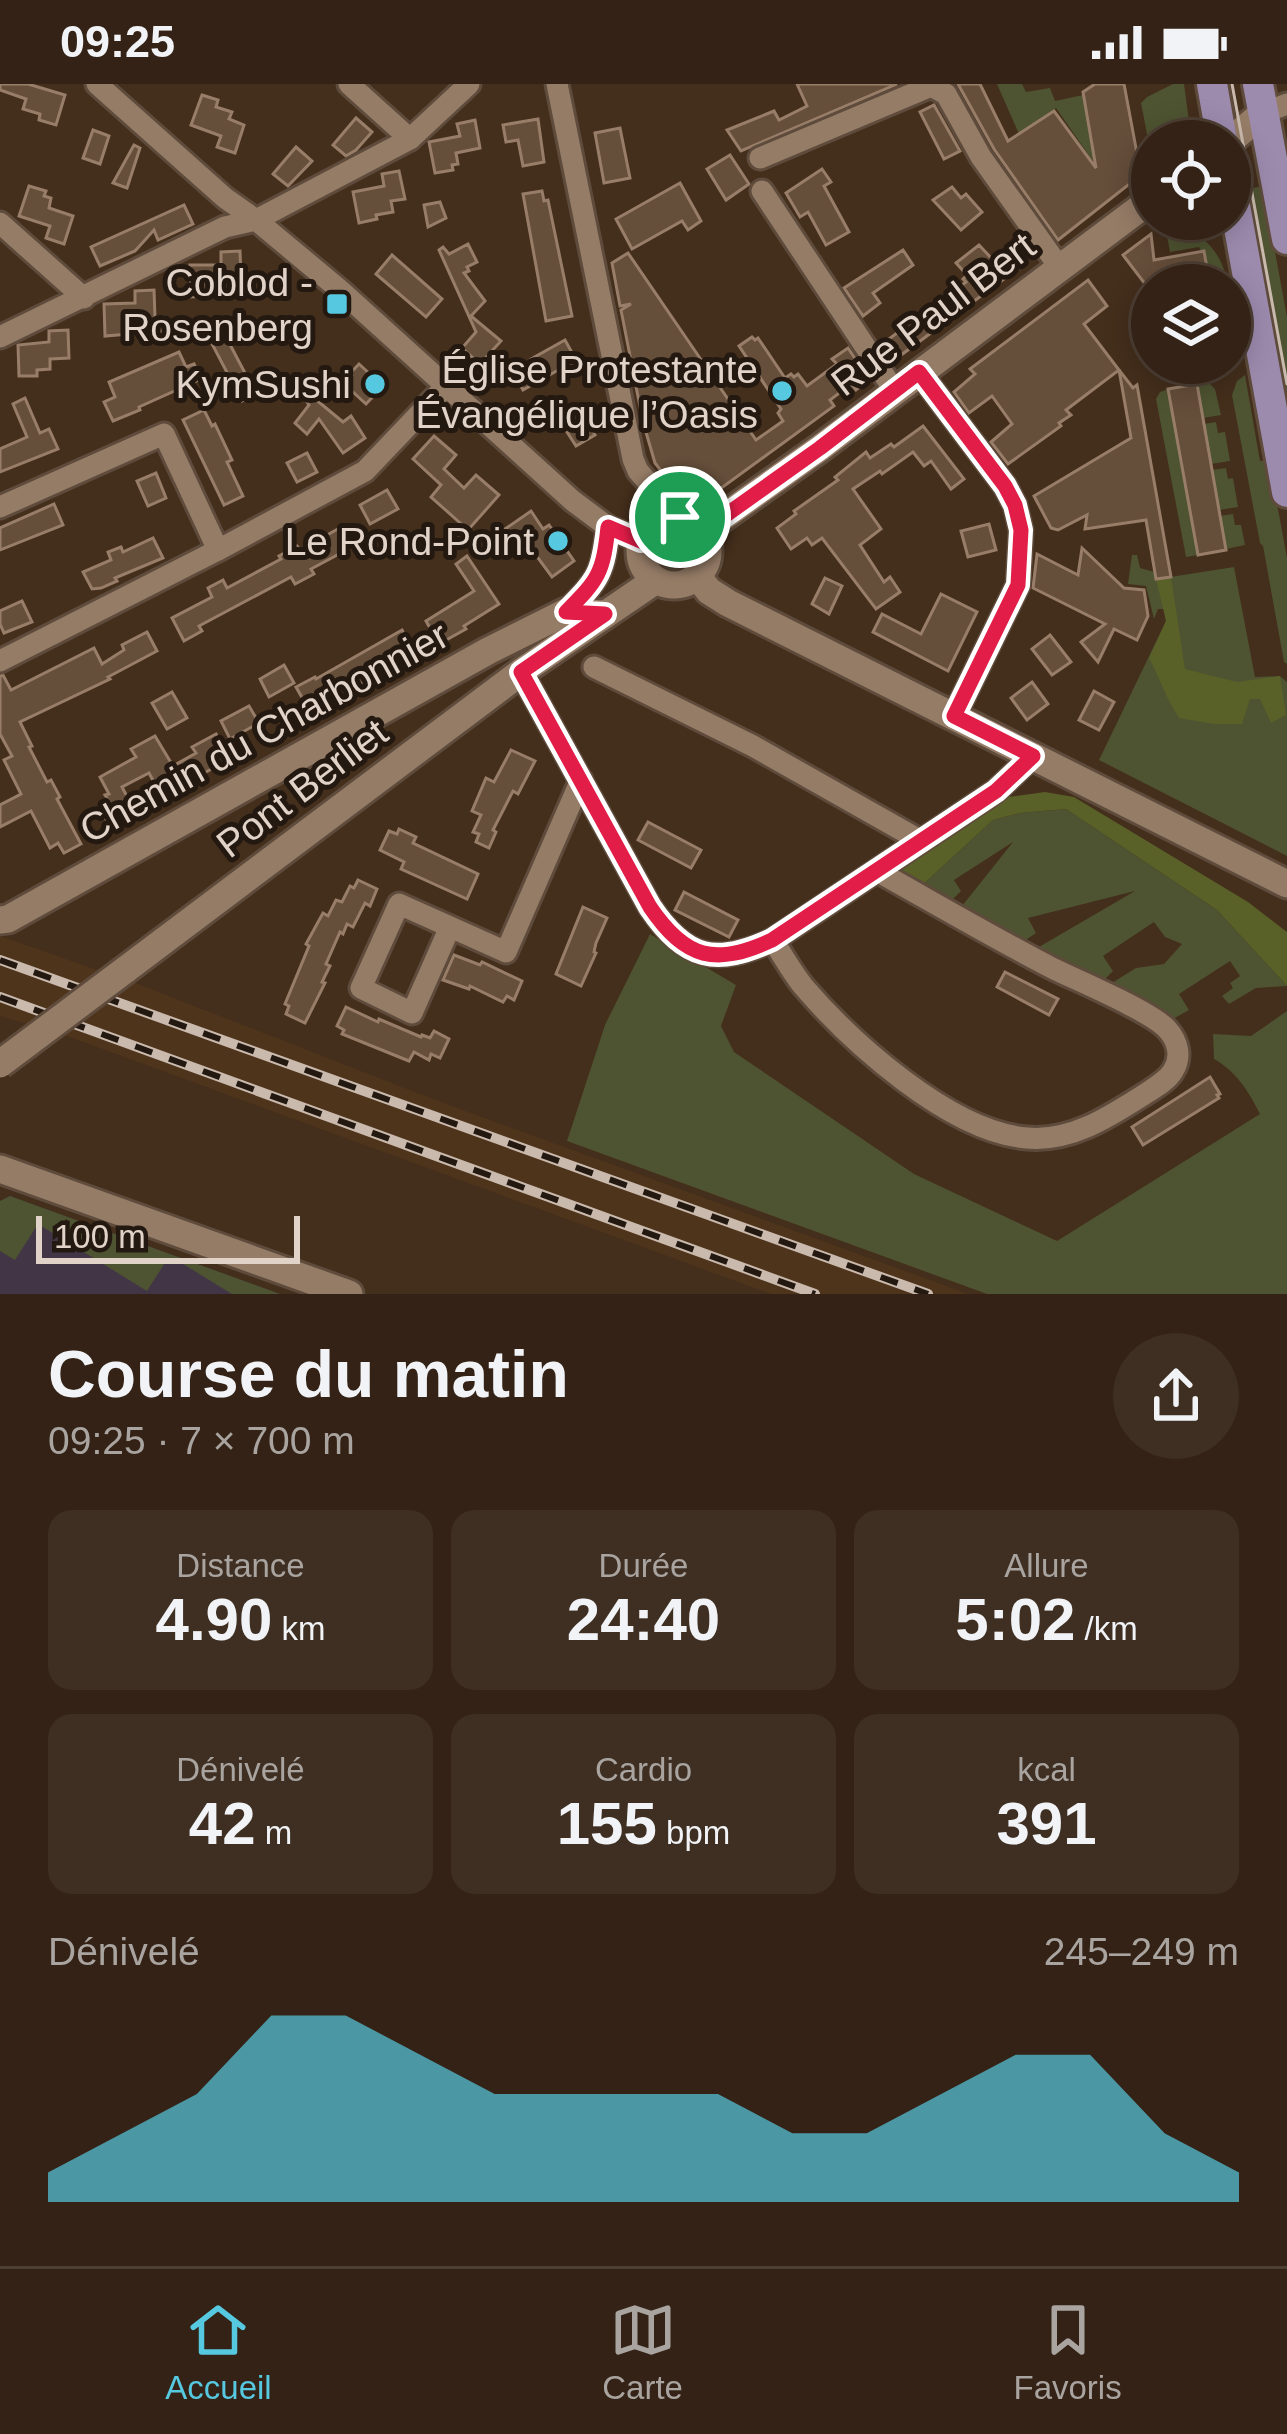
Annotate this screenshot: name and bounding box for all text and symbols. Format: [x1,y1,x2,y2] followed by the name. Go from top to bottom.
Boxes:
[60,16,175,67] text: 09:25
[1131,120,1251,384] map controls
[1131,120,1251,240] button: locate
[823,224,1043,404] street label: Rue Paul Bert
[122,261,313,349] place label: Coblod - Rosenberg
[1131,264,1251,384] button: layers
[324,291,350,317] marker: Coblod - Rosenberg
[415,348,758,436] place label: Église Protestante Évangélique l’Oasis
[175,363,351,406] place label: KymSushi
[362,371,388,397] marker: KymSushi
[769,378,795,404] marker: Église Protestante Évangélique l’Oasis
[629,466,731,568] pin
[647,484,713,550] icon: arrive
[285,520,534,563] place label: Le Rond-Point
[545,528,571,554] marker: Le Rond-Point
[72,613,456,851] street label: Chemin du Charbonnier
[209,710,396,866] street label: Pont Berliet
[36,1210,300,1263] scale bar
[54,1218,146,1255] text: 100 m
[1113,1333,1239,1459] button: share
[48,1337,569,1411] text: Course du matin
[48,1419,355,1462] text: 09:25 · 7 × 700 m
[176,1547,305,1584] text: Distance
[599,1547,688,1584] text: Durée
[1004,1547,1089,1584] text: Allure
[156,1586,272,1653] text: 4.90
[567,1586,720,1653] text: 24:40
[955,1586,1075,1653] text: 5:02
[272,1610,325,1647] text: km
[1075,1610,1138,1647] text: /km
[176,1751,305,1788] text: Dénivelé
[595,1751,692,1788] text: Cardio
[1017,1751,1076,1788] text: kcal
[189,1790,256,1857] text: 42
[557,1790,657,1857] text: 155
[996,1790,1097,1857] text: 391
[256,1814,292,1851] text: m
[657,1814,730,1851] text: bpm
[48,1930,200,1973] text: Dénivelé
[1044,1930,1239,1973] text: 245–249 m
[165,2297,272,2407] tab: Accueil
[602,2297,683,2407] tab: Carte
[1014,2297,1122,2407] tab: Favoris

